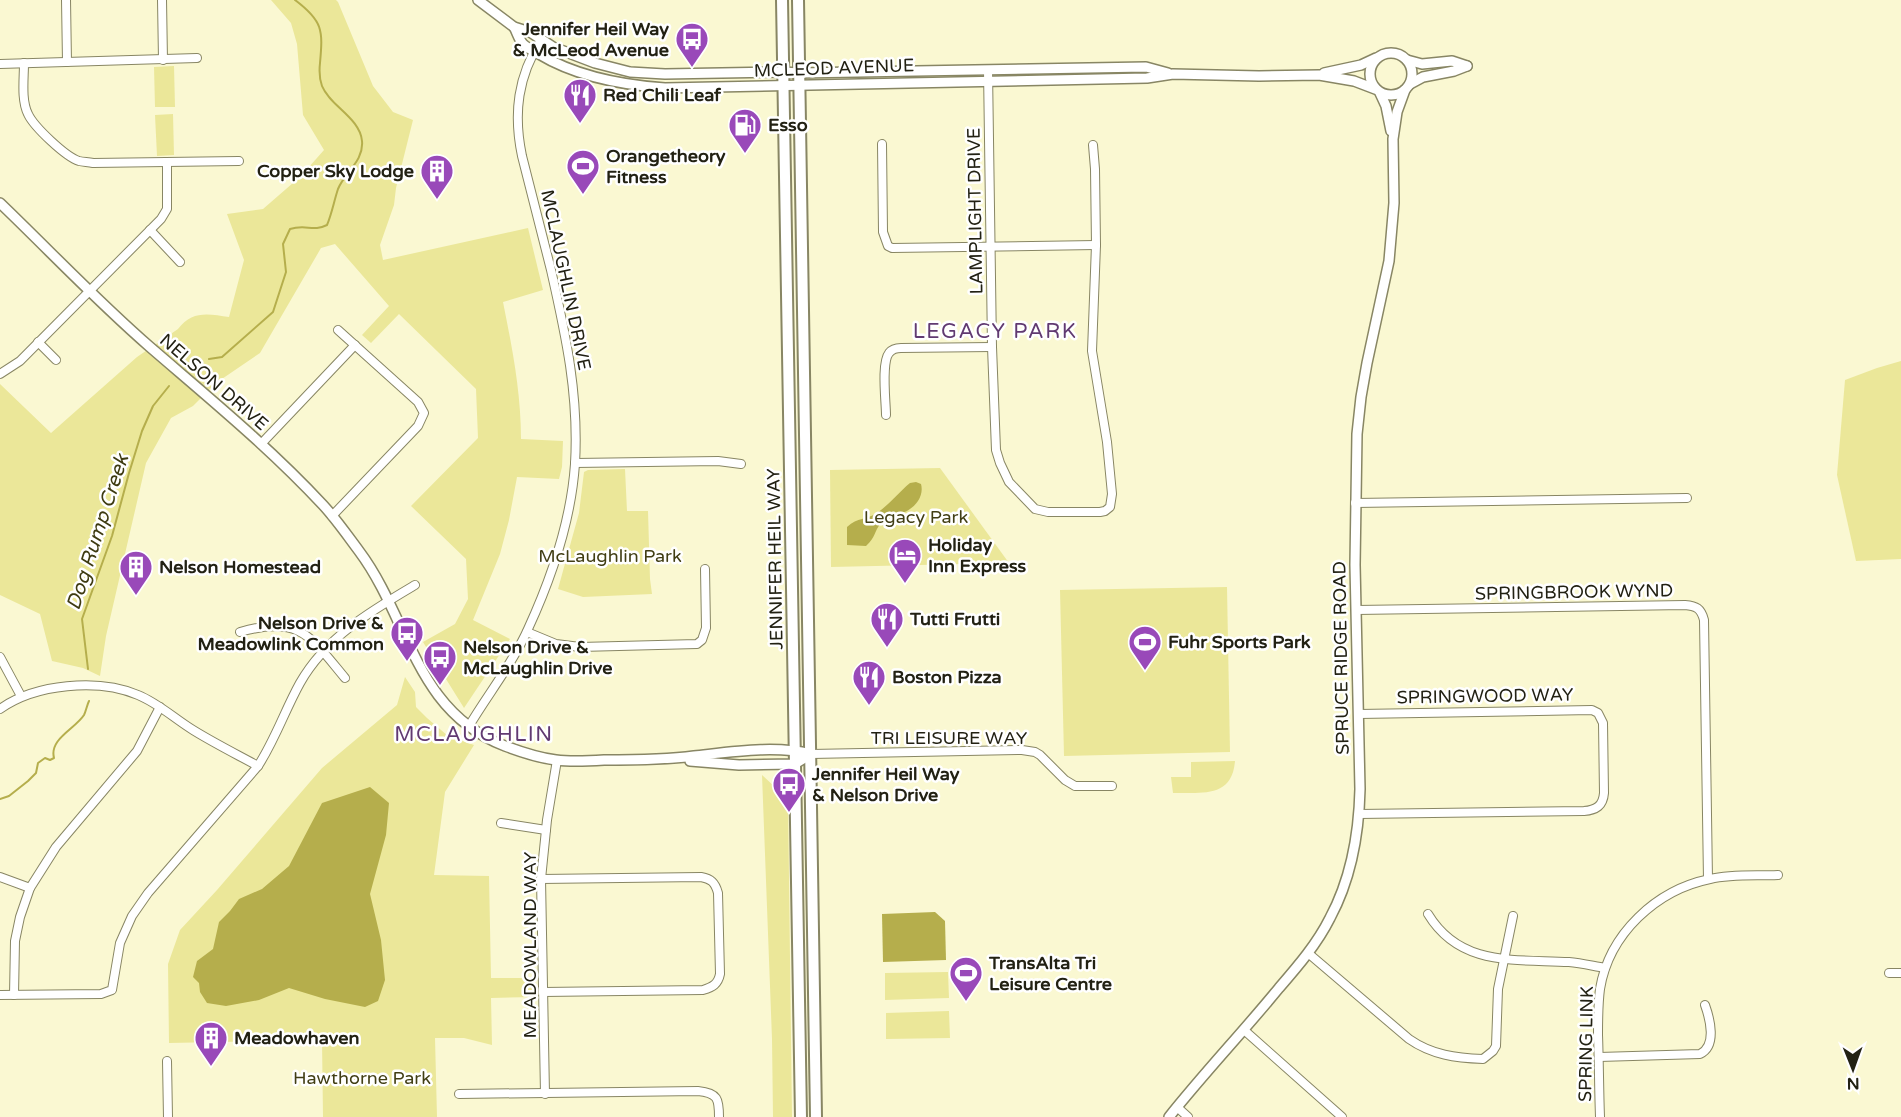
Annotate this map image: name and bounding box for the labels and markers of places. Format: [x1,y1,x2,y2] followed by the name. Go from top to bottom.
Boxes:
[512,18,669,61] place label: Jennifer Heil Way & McLeod Avenue
[674,21,710,68] bus stop icon: Jennifer Heil Way & McLeod Avenue
[562,77,598,124] restaurant icon: Red Chili Leaf
[603,84,722,106] place label: Red Chili Leaf
[727,107,763,154] fuel station icon: Esso
[768,114,808,136] place label: Esso
[606,145,726,188] place label: Orangetheory Fitness
[565,148,601,195] sports icon: Orangetheory Fitness
[419,153,455,200] building icon: Copper Sky Lodge
[257,160,414,182] place label: Copper Sky Lodge
[928,534,1027,577] place label: Holiday Inn Express
[887,537,923,584] hotel icon: Holiday Inn Express
[118,549,154,596] building icon: Nelson Homestead
[159,556,321,578] place label: Nelson Homestead
[869,601,905,648] restaurant icon: Tutti Frutti
[909,608,1000,630] place label: Tutti Frutti
[198,612,384,655] place label: Nelson Drive & Meadowlink Common
[389,615,425,662] bus stop icon: Nelson Drive & Meadowlink Common
[1127,624,1163,671] sports icon: Fuhr Sports Park
[1168,631,1311,653] place label: Fuhr Sports Park
[463,636,612,679] place label: Nelson Drive & McLaughlin Drive
[422,639,458,686] bus stop icon: Nelson Drive & McLaughlin Drive
[851,659,887,706] restaurant icon: Boston Pizza
[892,666,1002,688] place label: Boston Pizza
[811,763,960,806] place label: Jennifer Heil Way & Nelson Drive
[771,766,807,813] bus stop icon: Jennifer Heil Way & Nelson Drive
[988,952,1112,995] place label: TransAlta Tri Leisure Centre
[948,955,984,1002] sports icon: TransAlta Tri Leisure Centre
[193,1020,229,1067] building icon: Meadowhaven
[234,1027,359,1049] place label: Meadowhaven

